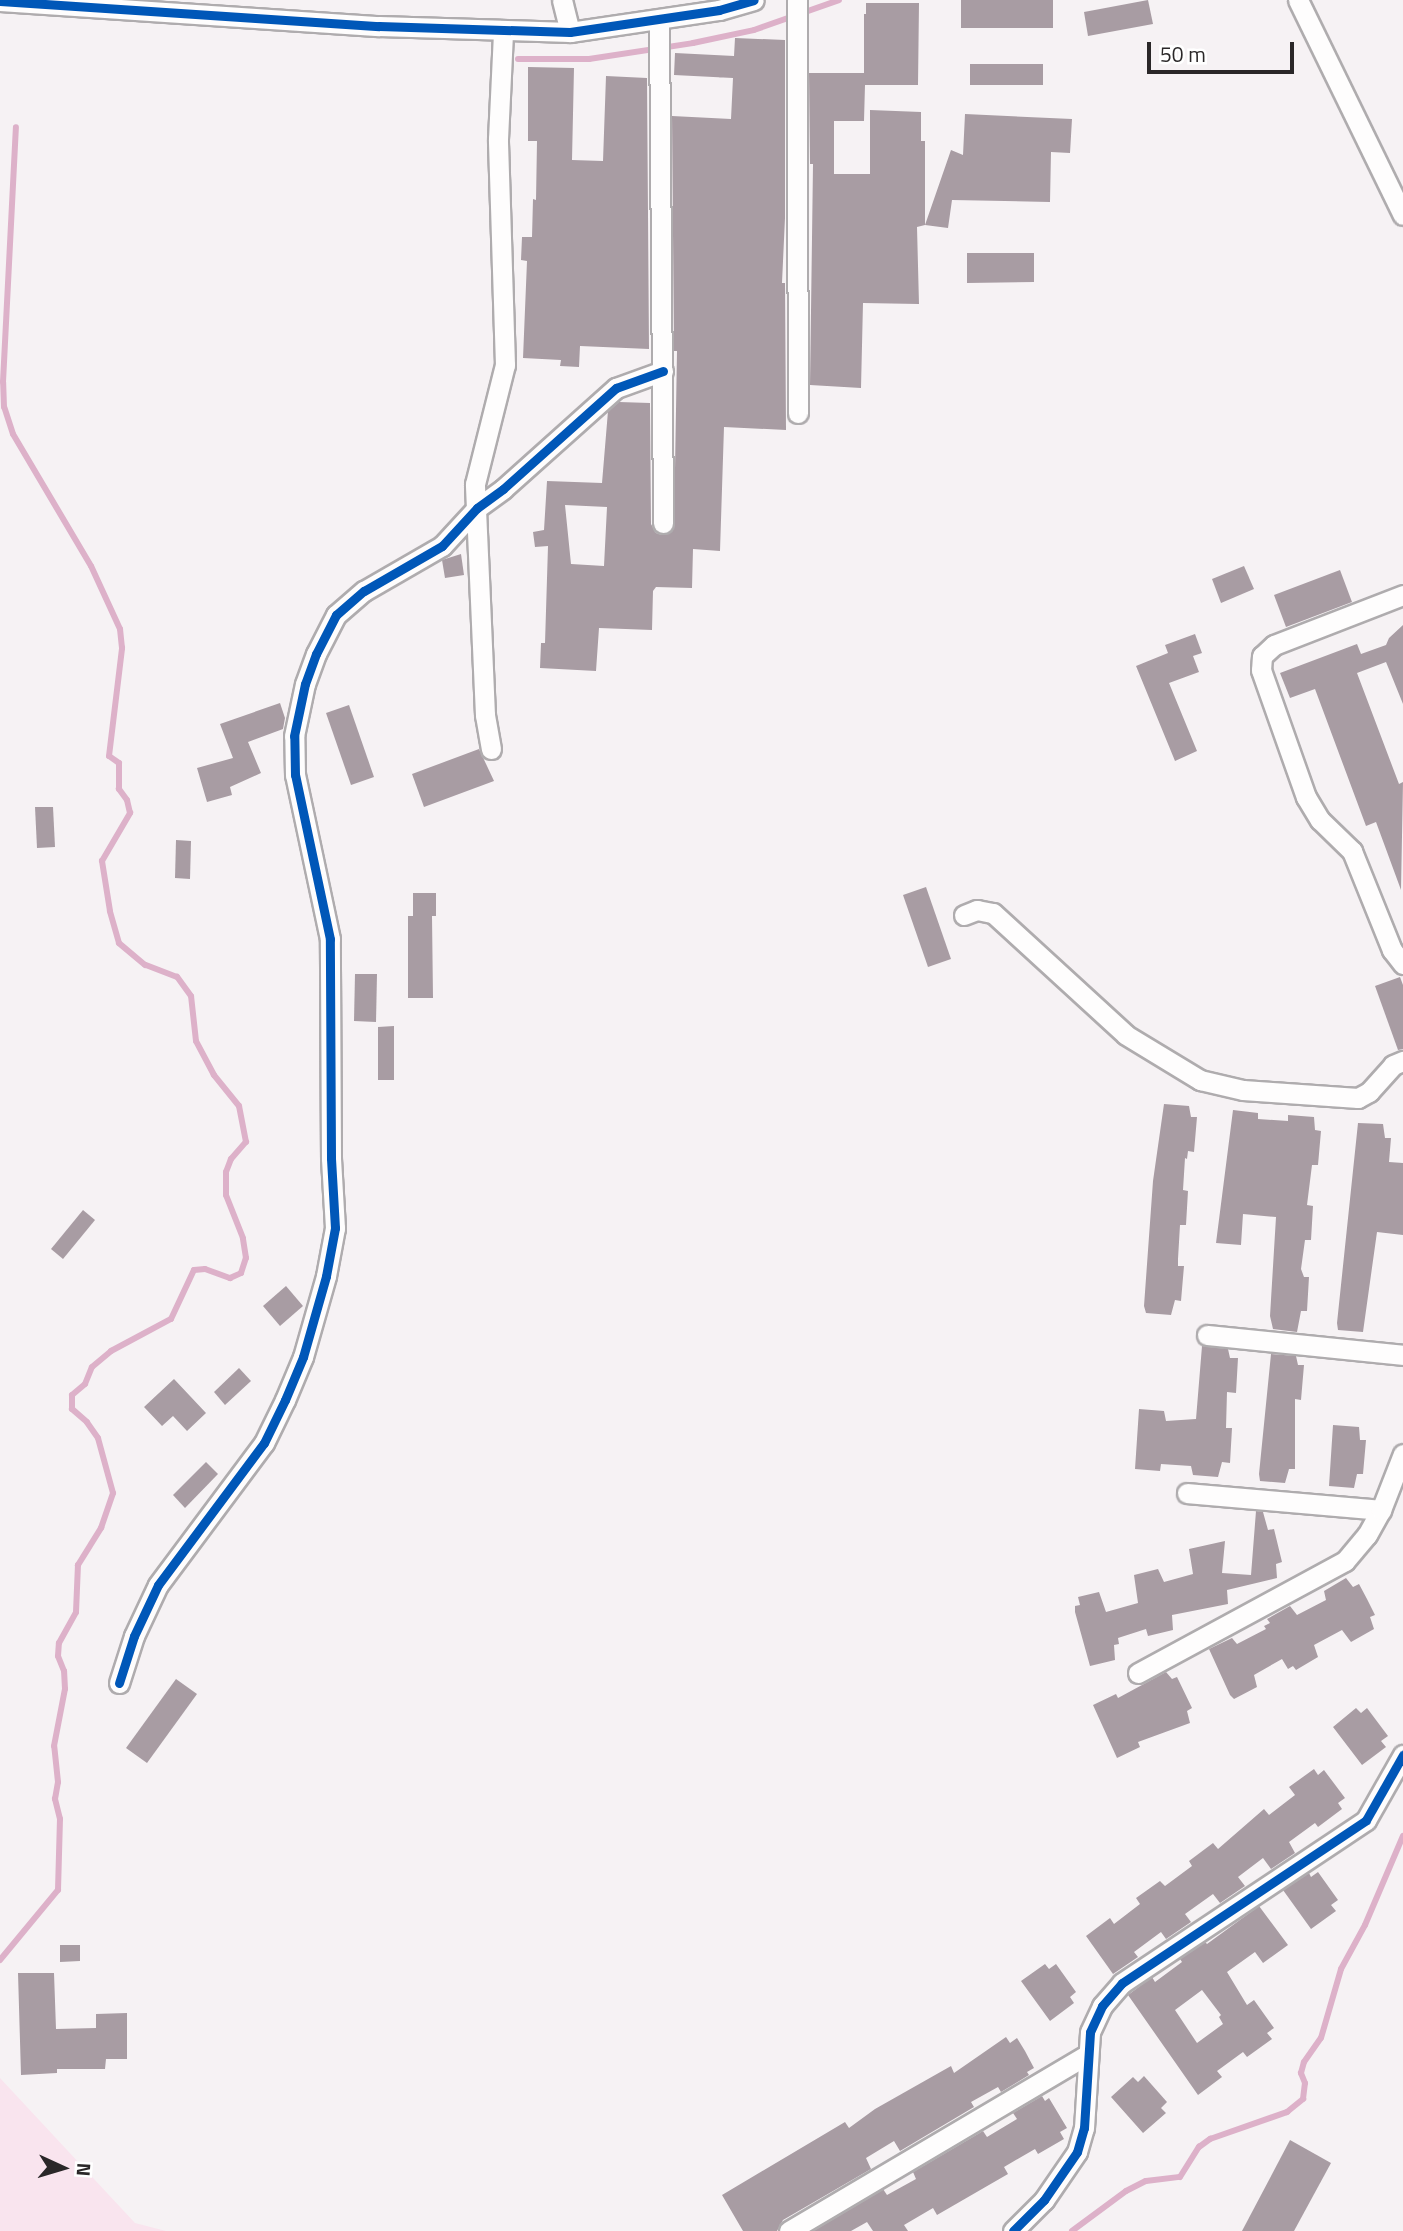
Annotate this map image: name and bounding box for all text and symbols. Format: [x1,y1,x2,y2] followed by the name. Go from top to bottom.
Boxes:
[1151,28,1298,72] scale bar
[1160,38,1206,70] text: 50 m
[28,2133,98,2203] north arrow
[70,2162,99,2177] text: N

